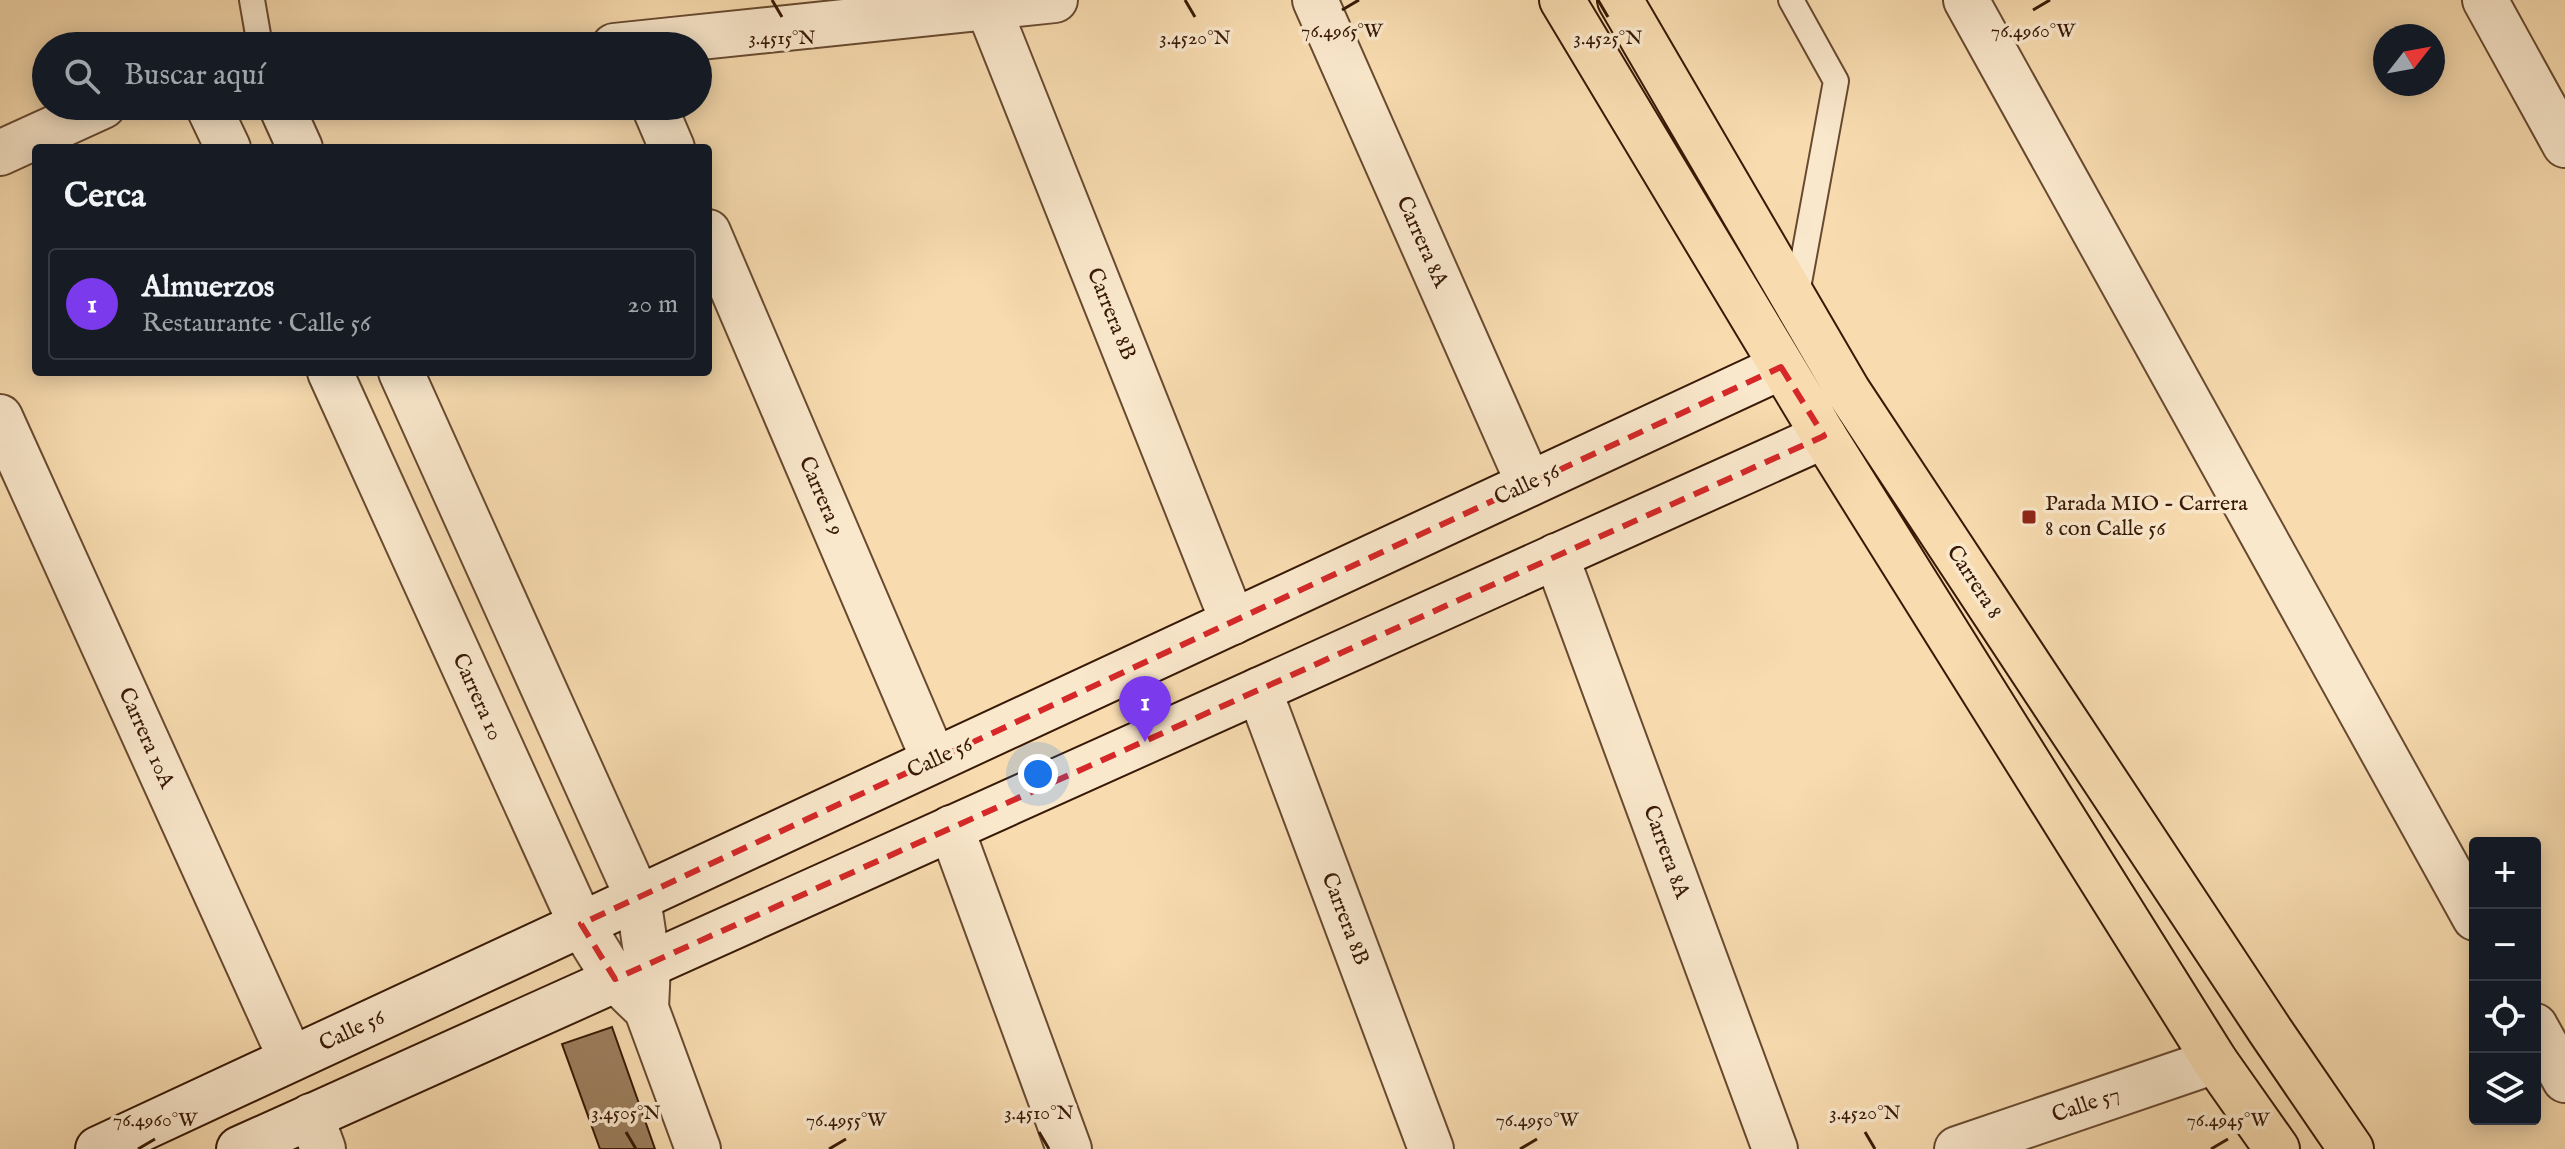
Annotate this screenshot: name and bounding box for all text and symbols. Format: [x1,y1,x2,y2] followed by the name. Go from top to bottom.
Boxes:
[1301,19,1384,44] text: 76.4965°W
[1991,19,2076,44] text: 76.4960°W
[2373,24,2445,96] north arrow
[748,26,816,51] text: 3.4515°N
[1159,26,1231,51] text: 3.4520°N
[1573,26,1643,51] text: 3.4525°N
[32,32,712,120] search box
[60,54,104,98] icon: search
[124,57,265,95] text: Buscar aquí
[64,175,146,218] text: Cerca
[1389,192,1455,293] street label: Carrera 8A
[1080,264,1142,364] street label: Carrera 8B
[142,269,274,307] text: Almuerzos
[87,288,97,321] text: 1
[627,288,678,321] text: 20 m
[142,307,371,340] text: Restaurante · Calle 56
[792,452,850,540] street label: Carrera 9
[1490,457,1565,512] street label: Calle 56
[2045,490,2248,543] place label: Parada MIO - Carrera 8 con Calle 56
[2020,508,2038,526] marker: Parada MIO - Carrera 8 con Calle 56
[1940,540,2008,624] street label: Carrera 8
[445,649,509,745] street label: Carrera 10
[1119,676,1171,742] pin: 1
[111,683,181,794] street label: Carrera 10A
[903,730,978,785] street label: Calle 56
[1018,754,1058,794] your location
[1636,801,1696,904] street label: Carrera 8A
[2469,837,2541,1125] map controls
[2469,837,2541,909] button: +
[1315,869,1375,969] street label: Carrera 8B
[2469,909,2541,981] button: −
[2469,981,2541,1053] button: locate
[315,1003,390,1058] street label: Calle 56
[2469,1053,2541,1125] button: layers
[2048,1080,2124,1130] street label: Calle 57
[591,1101,661,1126] text: 3.4505°N
[1004,1101,1074,1126] text: 3.4510°N
[1829,1101,1901,1126] text: 3.4520°N
[113,1108,198,1133] text: 76.4960°W
[806,1108,887,1133] text: 76.4955°W
[1495,1108,1580,1133] text: 76.4950°W
[2186,1108,2270,1133] text: 76.4945°W

